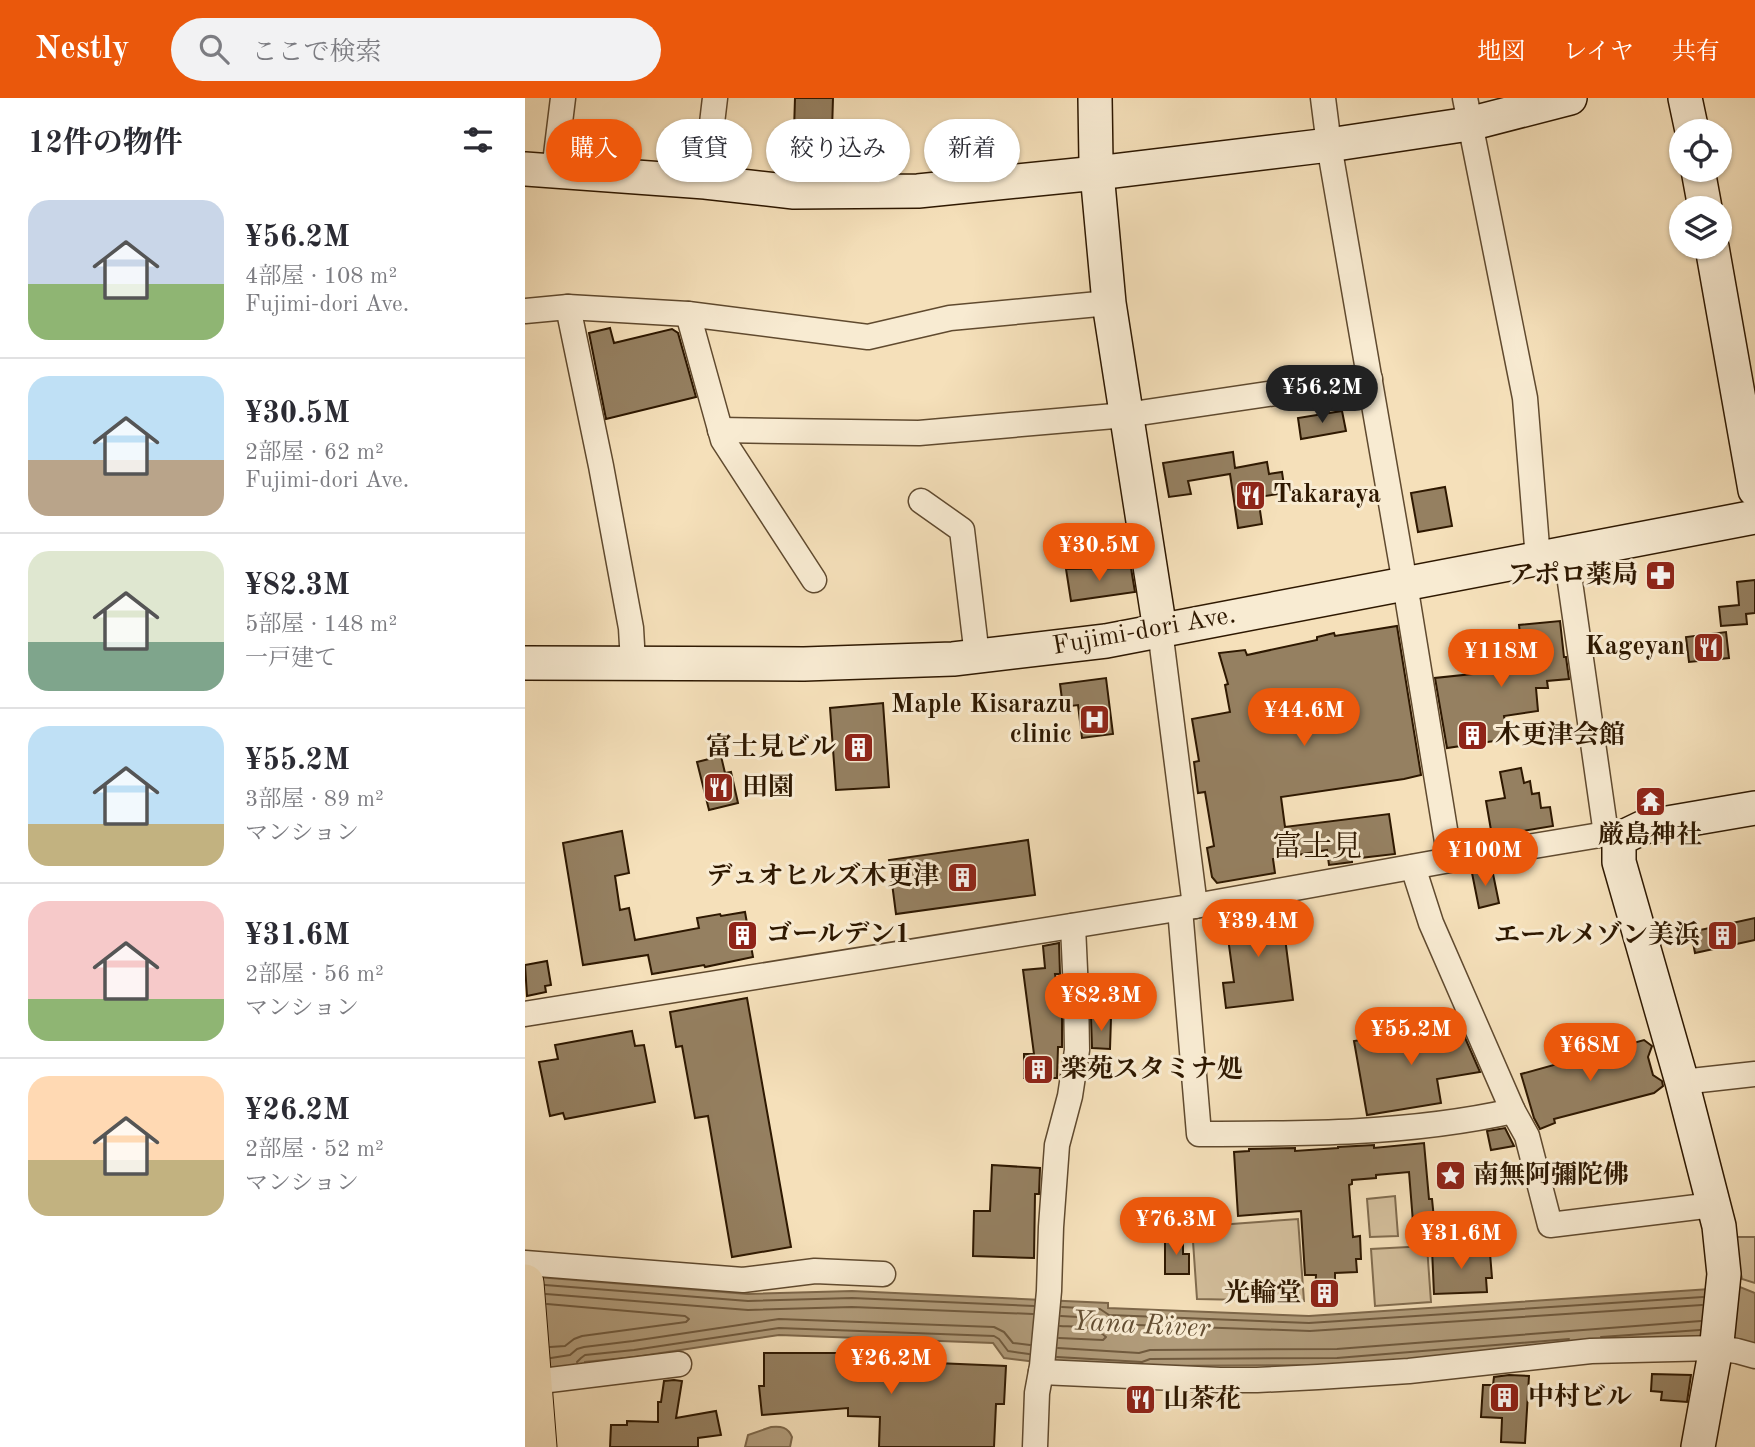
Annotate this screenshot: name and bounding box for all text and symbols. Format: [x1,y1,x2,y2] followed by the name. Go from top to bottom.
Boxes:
[171,18,661,81] search box
[195,30,233,68] icon: search
[35,33,129,66] text: Nestly
[251,40,381,66] text: ここで検索
[1477,41,1525,65] text: 地図
[1563,41,1634,65] text: レイヤ
[1672,41,1720,65] text: 共有
[546,119,642,182] chip: 購入
[656,119,752,182] chip: 賃貸
[766,119,910,182] chip: 絞り込み
[924,119,1020,182] chip: 新着
[1669,119,1732,259] map controls
[1669,119,1732,182] button: locate
[459,121,497,159] icon: filters
[28,129,183,159] text: 12件の物件
[1669,196,1732,259] button: layers
[245,223,350,253] text: ¥56.2M
[84,228,168,312] icon: home
[245,265,397,288] text: 4部屋 · 108 m²
[245,293,409,316] text: Fujimi-dori Ave.
[1265,366,1379,425] pin: ¥56.2M
[1282,376,1362,399] text: ¥56.2M
[245,399,350,429] text: ¥30.5M
[84,404,168,488] icon: home
[245,441,384,464] text: 2部屋 · 62 m²
[245,469,409,492] text: Fujimi-dori Ave.
[1233,478,1267,512] restaurant icon: Takaraya
[1273,482,1381,508] place label: Takaraya
[1042,524,1156,583] pin: ¥30.5M
[1059,534,1139,557] text: ¥30.5M
[1644,559,1678,593] pharmacy icon: アポロ薬局
[1508,561,1638,589] place label: アポロ薬局
[245,571,350,601] text: ¥82.3M
[84,579,168,663] icon: home
[1050,602,1238,660] street label: Fujimi-dori Ave.
[245,613,397,636] text: 5部屋 · 148 m²
[1452,630,1550,689] pin: ¥118M
[1691,630,1725,664] restaurant icon: Kageyan
[1585,634,1685,660] place label: Kageyan
[1464,640,1538,663] text: ¥118M
[245,647,337,670] text: 一戸建て
[1247,688,1361,748] pin: ¥44.6M
[891,692,1072,748] place label: Maple Kisarazu clinic
[1264,699,1344,722] text: ¥44.6M
[1078,703,1112,737] hospital icon: Maple Kisarazu clinic
[1455,719,1489,753] building icon: 木更津会館
[1495,720,1625,749] place label: 木更津会館
[842,731,876,765] building icon: 富士見ビル
[706,732,836,761] place label: 富士見ビル
[245,746,350,776] text: ¥55.2M
[84,754,168,838] icon: home
[702,771,736,805] restaurant icon: 田園
[742,773,794,801] place label: 田園
[1633,784,1667,818] temple icon: 厳島神社
[245,788,384,811] text: 3部屋 · 89 m²
[1598,820,1702,849] place label: 厳島神社
[245,822,359,845] text: マンション
[1436,828,1534,888] pin: ¥100M
[1272,830,1362,863] district label: 富士見
[1448,839,1522,862] text: ¥100M
[945,860,979,894] building icon: デュオヒルズ木更津
[707,861,940,890] place label: デュオヒルズ木更津
[1201,900,1315,959] pin: ¥39.4M
[1218,910,1298,933] text: ¥39.4M
[726,918,760,952] building icon: ゴールデン1
[1706,919,1740,953] building icon: エールメゾン美浜
[766,920,910,948] place label: ゴールデン1
[1494,920,1700,949] place label: エールメゾン美浜
[245,921,350,951] text: ¥31.6M
[84,929,168,1013] icon: home
[245,963,384,986] text: 2部屋 · 56 m²
[1044,974,1158,1033] pin: ¥82.3M
[1061,984,1141,1007] text: ¥82.3M
[245,997,359,1020] text: マンション
[1354,1007,1468,1067] pin: ¥55.2M
[1371,1018,1451,1041] text: ¥55.2M
[1549,1024,1631,1083] pin: ¥68M
[1560,1034,1620,1057] text: ¥68M
[1021,1053,1055,1087] building icon: 楽苑スタミナ処
[1061,1054,1243,1083] place label: 楽苑スタミナ処
[245,1096,350,1126] text: ¥26.2M
[84,1104,168,1188] icon: home
[245,1138,384,1161] text: 2部屋 · 52 m²
[1433,1159,1467,1193] place icon: 南無阿彌陀佛
[1473,1160,1629,1189] place label: 南無阿彌陀佛
[245,1172,359,1195] text: マンション
[1119,1198,1233,1257] pin: ¥76.3M
[1136,1208,1216,1231] text: ¥76.3M
[1404,1212,1518,1271] pin: ¥31.6M
[1421,1222,1501,1245] text: ¥31.6M
[1308,1277,1342,1311] building icon: 光輪堂
[1224,1278,1302,1307] place label: 光輪堂
[1071,1308,1212,1344] water label: Yana River
[834,1336,948,1396] pin: ¥26.2M
[851,1347,931,1370] text: ¥26.2M
[1488,1381,1522,1415] building icon: 中村ビル
[1528,1382,1632,1411] place label: 中村ビル
[1123,1383,1157,1417] restaurant icon: 山茶花
[1163,1384,1241,1413] place label: 山茶花

